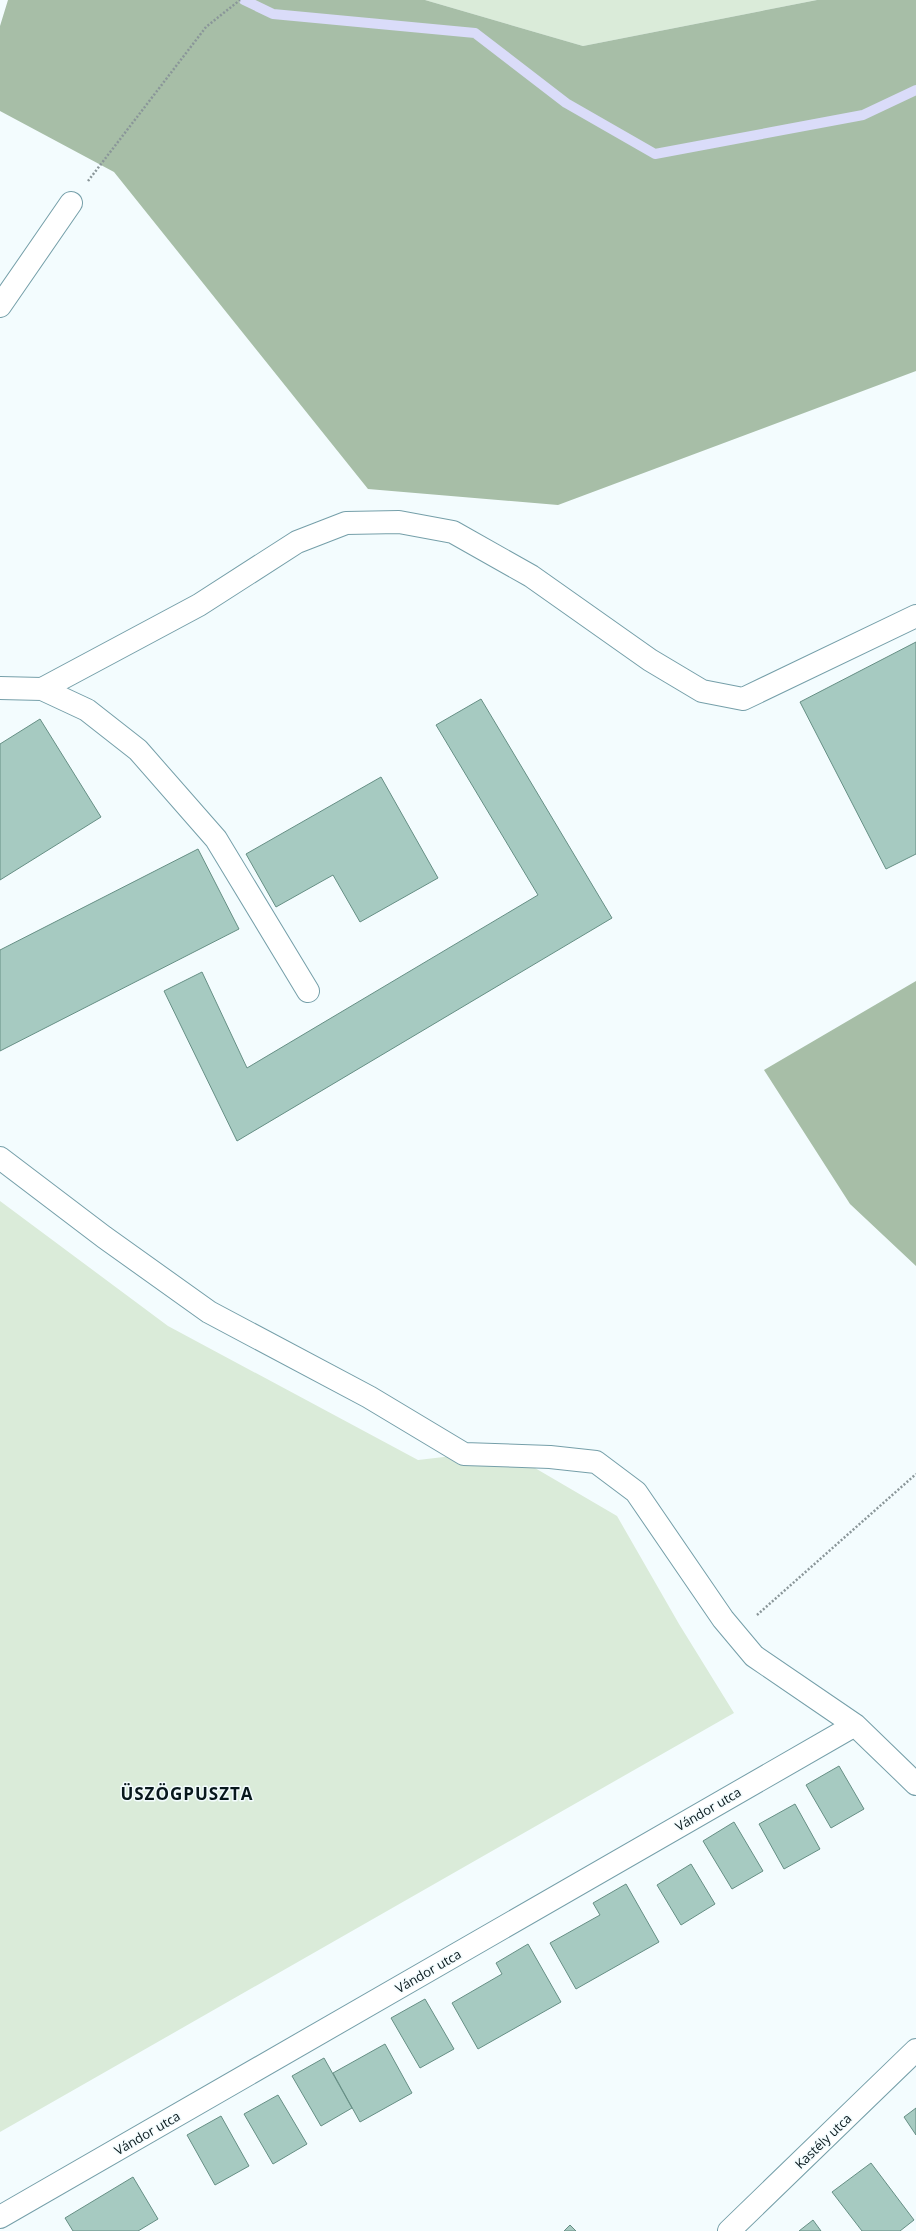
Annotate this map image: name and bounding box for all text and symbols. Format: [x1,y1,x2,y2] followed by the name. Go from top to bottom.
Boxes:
[120,1782,254,1805] district label: ÜSZÖGPUSZTA
[672,1783,744,1835] street label: Vándor utca
[392,1945,464,1997] street label: Vándor utca
[111,2107,183,2159] street label: Vándor utca
[791,2109,855,2173] street label: Kastély utca

